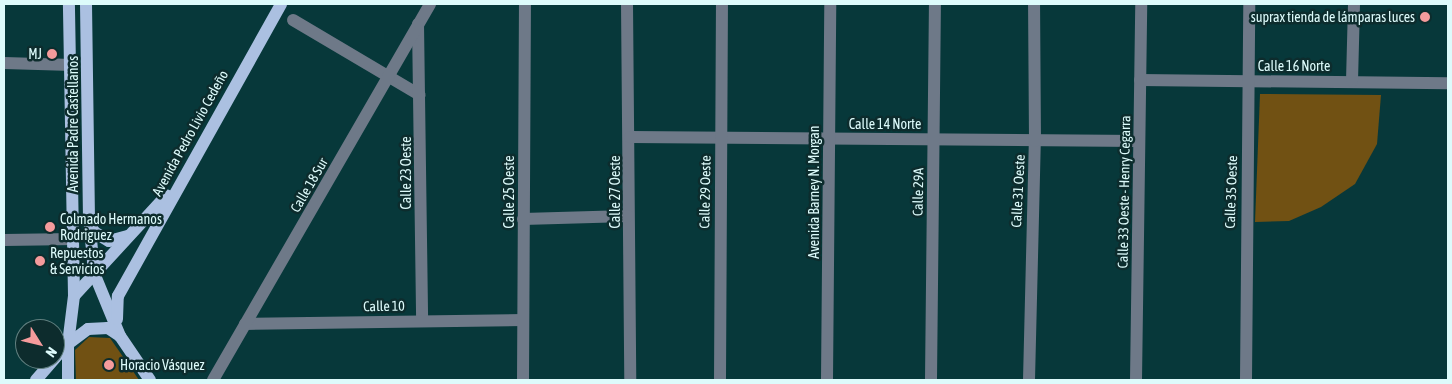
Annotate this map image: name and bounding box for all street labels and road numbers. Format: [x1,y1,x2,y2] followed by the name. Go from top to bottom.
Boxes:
[65,56,81,192] street label: Avenida Padre Castellanos
[1258,58,1330,74] street label: Calle 16 Norte
[148,67,232,199] street label: Avenida Pedro Livio Cedeño
[1114,115,1134,269] street label: Calle 33 Oeste - Henry Cegarra
[849,116,921,132] street label: Calle 14 Norte
[806,125,822,259] street label: Avenida Barney N. Morgan
[398,136,414,210] street label: Calle 23 Oeste
[1008,154,1028,228] street label: Calle 31 Oeste
[287,155,331,215] street label: Calle 18 Sur
[501,155,517,229] street label: Calle 25 Oeste
[607,155,623,229] street label: Calle 27 Oeste
[696,155,714,229] street label: Calle 29 Oeste
[1221,155,1241,229] street label: Calle 35 Oeste
[909,168,927,216] street label: Calle 29A
[363,297,405,315] street label: Calle 10

